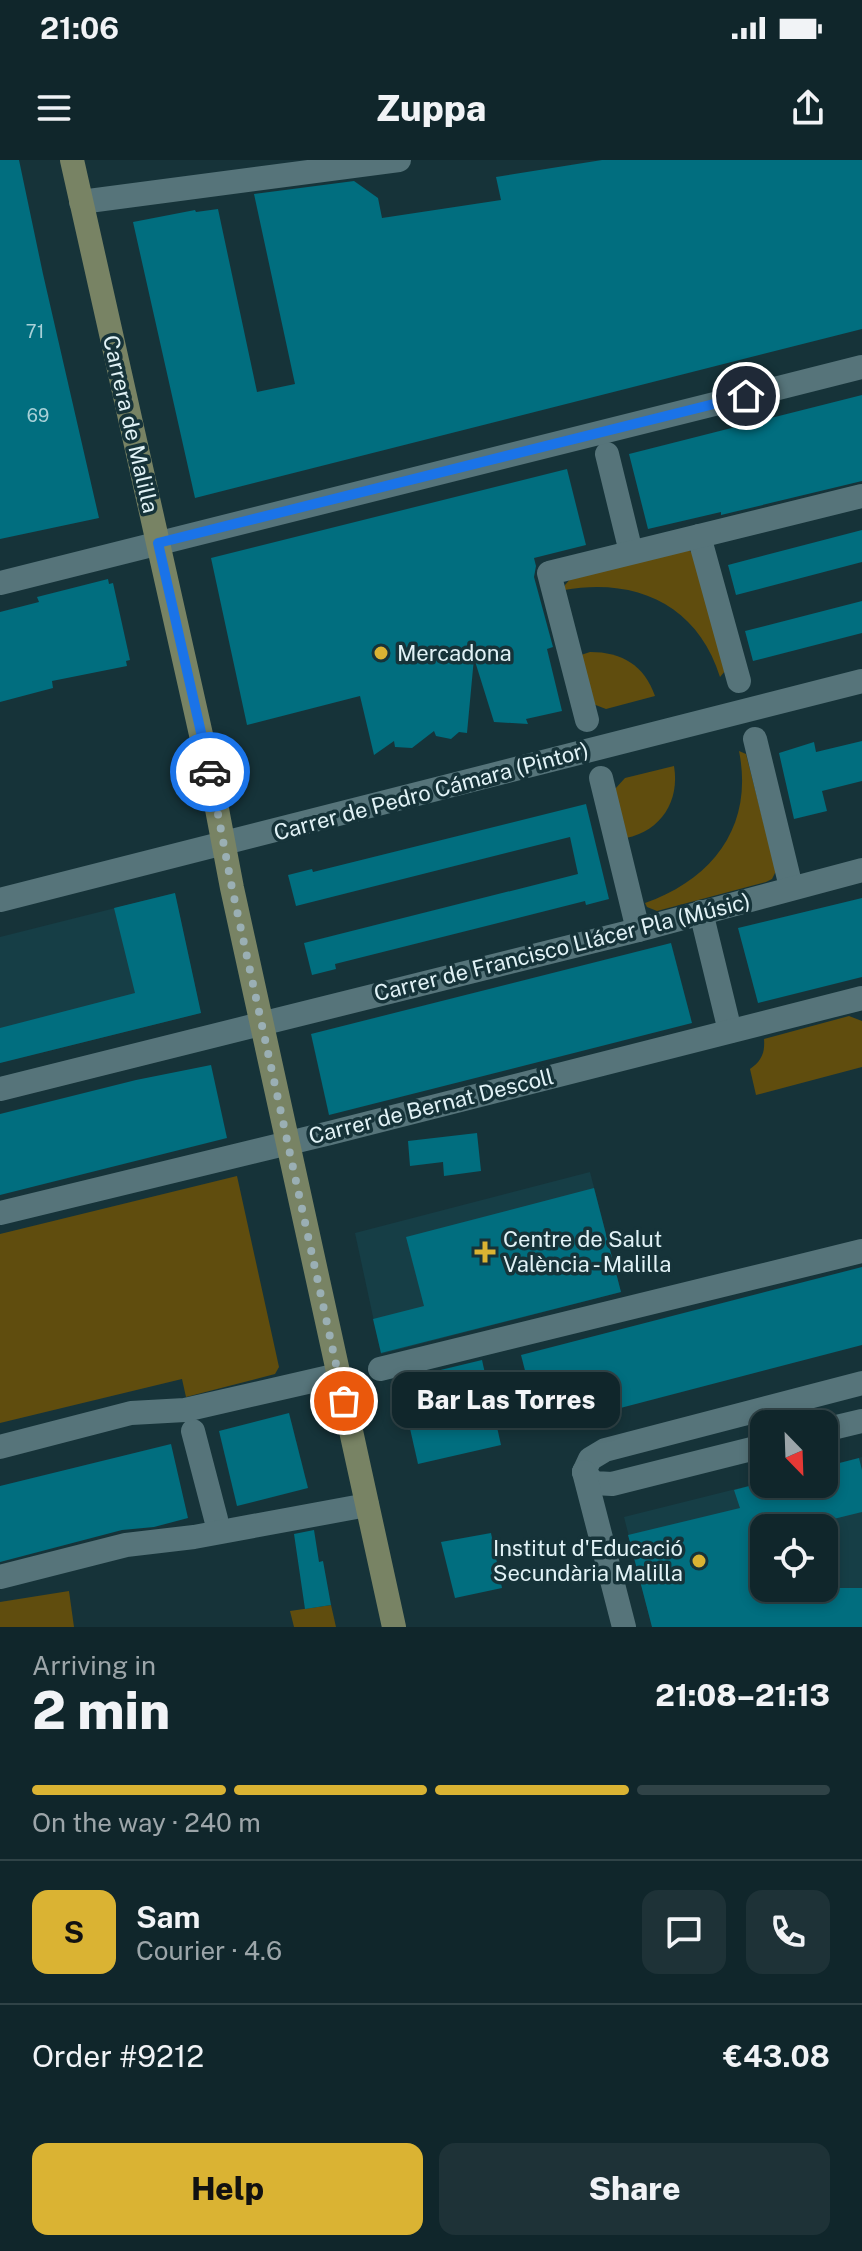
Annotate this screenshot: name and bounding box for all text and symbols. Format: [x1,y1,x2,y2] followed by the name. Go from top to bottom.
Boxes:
[40,10,119,46] text: 21:06
[32,86,76,130] icon: menu
[786,86,830,130] icon: share
[376,87,486,129] text: Zuppa
[26,321,44,342] house number: 71
[98,333,164,515] street label: Carrera de Malilla
[712,362,780,430] pin
[724,374,768,418] icon: home
[27,405,49,426] house number: 69
[397,640,512,666] place label: Mercadona
[372,644,390,662] marker: Mercadona
[170,732,250,812] courier
[271,736,591,846] street label: Carrer de Pedro Cámara (Pintor)
[188,750,232,794] icon: car
[371,888,753,1006] street label: Carrer de Francisco Llácer Pla (Músic)
[306,1063,556,1149] street label: Carrer de Bernat Descoll
[503,1226,671,1277] place label: Centre de Salut València - Malilla
[474,1241,496,1263] marker: Centre de Salut València - Malilla
[310,1367,378,1435] pin
[392,1373,620,1429] callout: Bar Las Torres
[322,1379,366,1423] icon: bag
[417,1384,595,1415] text: Bar Las Torres
[750,1410,838,1498] north arrow
[750,1410,838,1602] map controls
[750,1514,838,1602] button: locate
[493,1535,683,1586] place label: Institut d'Educació Secundària Malilla
[690,1552,708,1570] marker: Institut d'Educació Secundària Malilla
[32,1650,156,1681] text: Arriving in
[655,1677,830,1713] text: 21:08–21:13
[32,1680,170,1741] text: 2 min
[32,1807,261,1838] text: On the way · 240 m
[642,1890,726,1974] button: chat
[746,1890,830,1974] button: phone
[136,1899,200,1935] text: Sam
[64,1914,84,1950] text: S
[136,1935,282,1966] text: Courier · 4.6
[32,2038,204,2074] text: Order #9212
[723,2038,830,2074] text: €43.08
[32,2143,423,2235] button: Help
[439,2143,830,2235] button: Share

